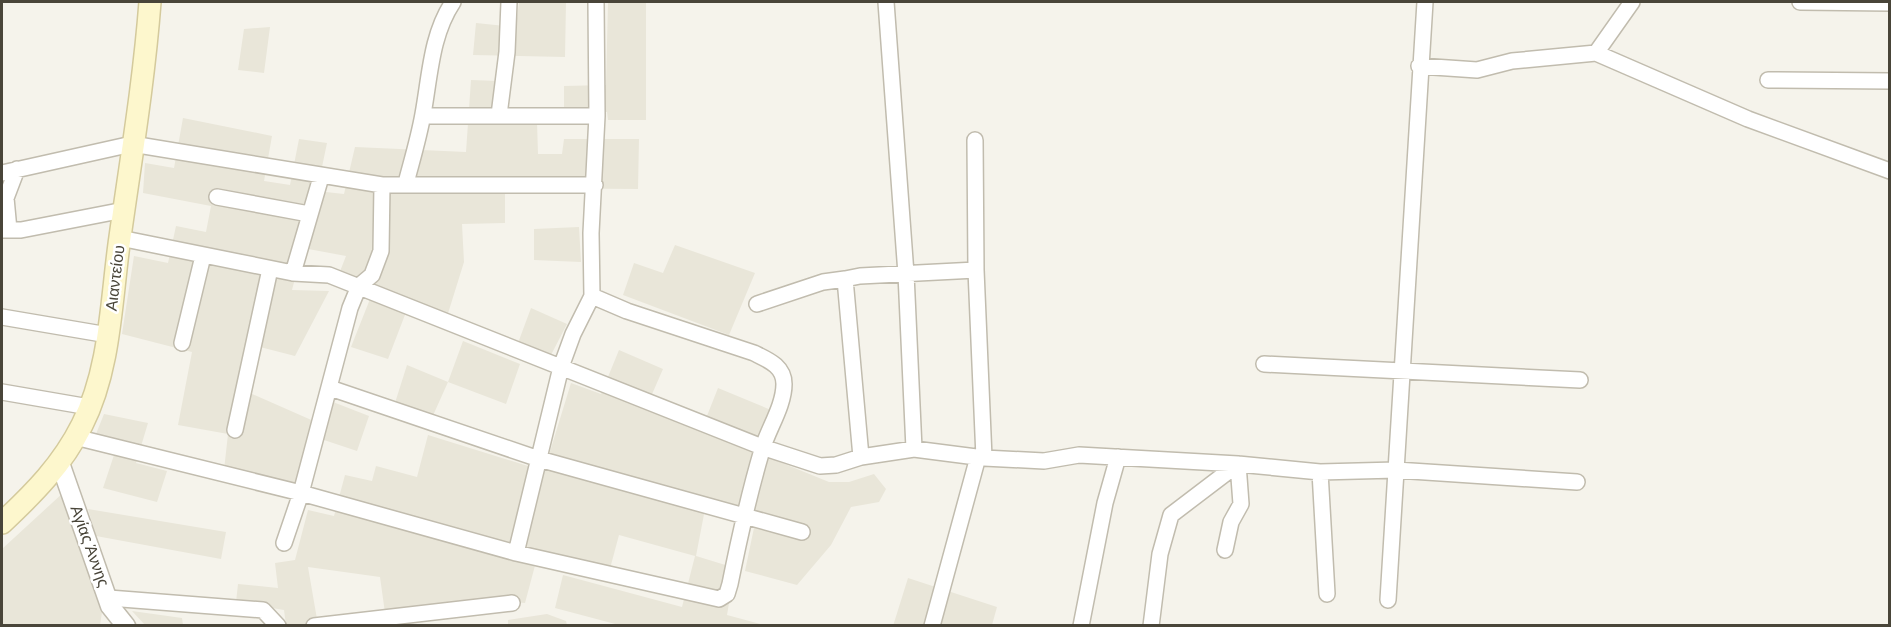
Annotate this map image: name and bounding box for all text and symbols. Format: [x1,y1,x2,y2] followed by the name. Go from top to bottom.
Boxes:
[103,244,127,312] street label: Αιαντείου
[67,503,113,589] street label: Αγίας Άννης

